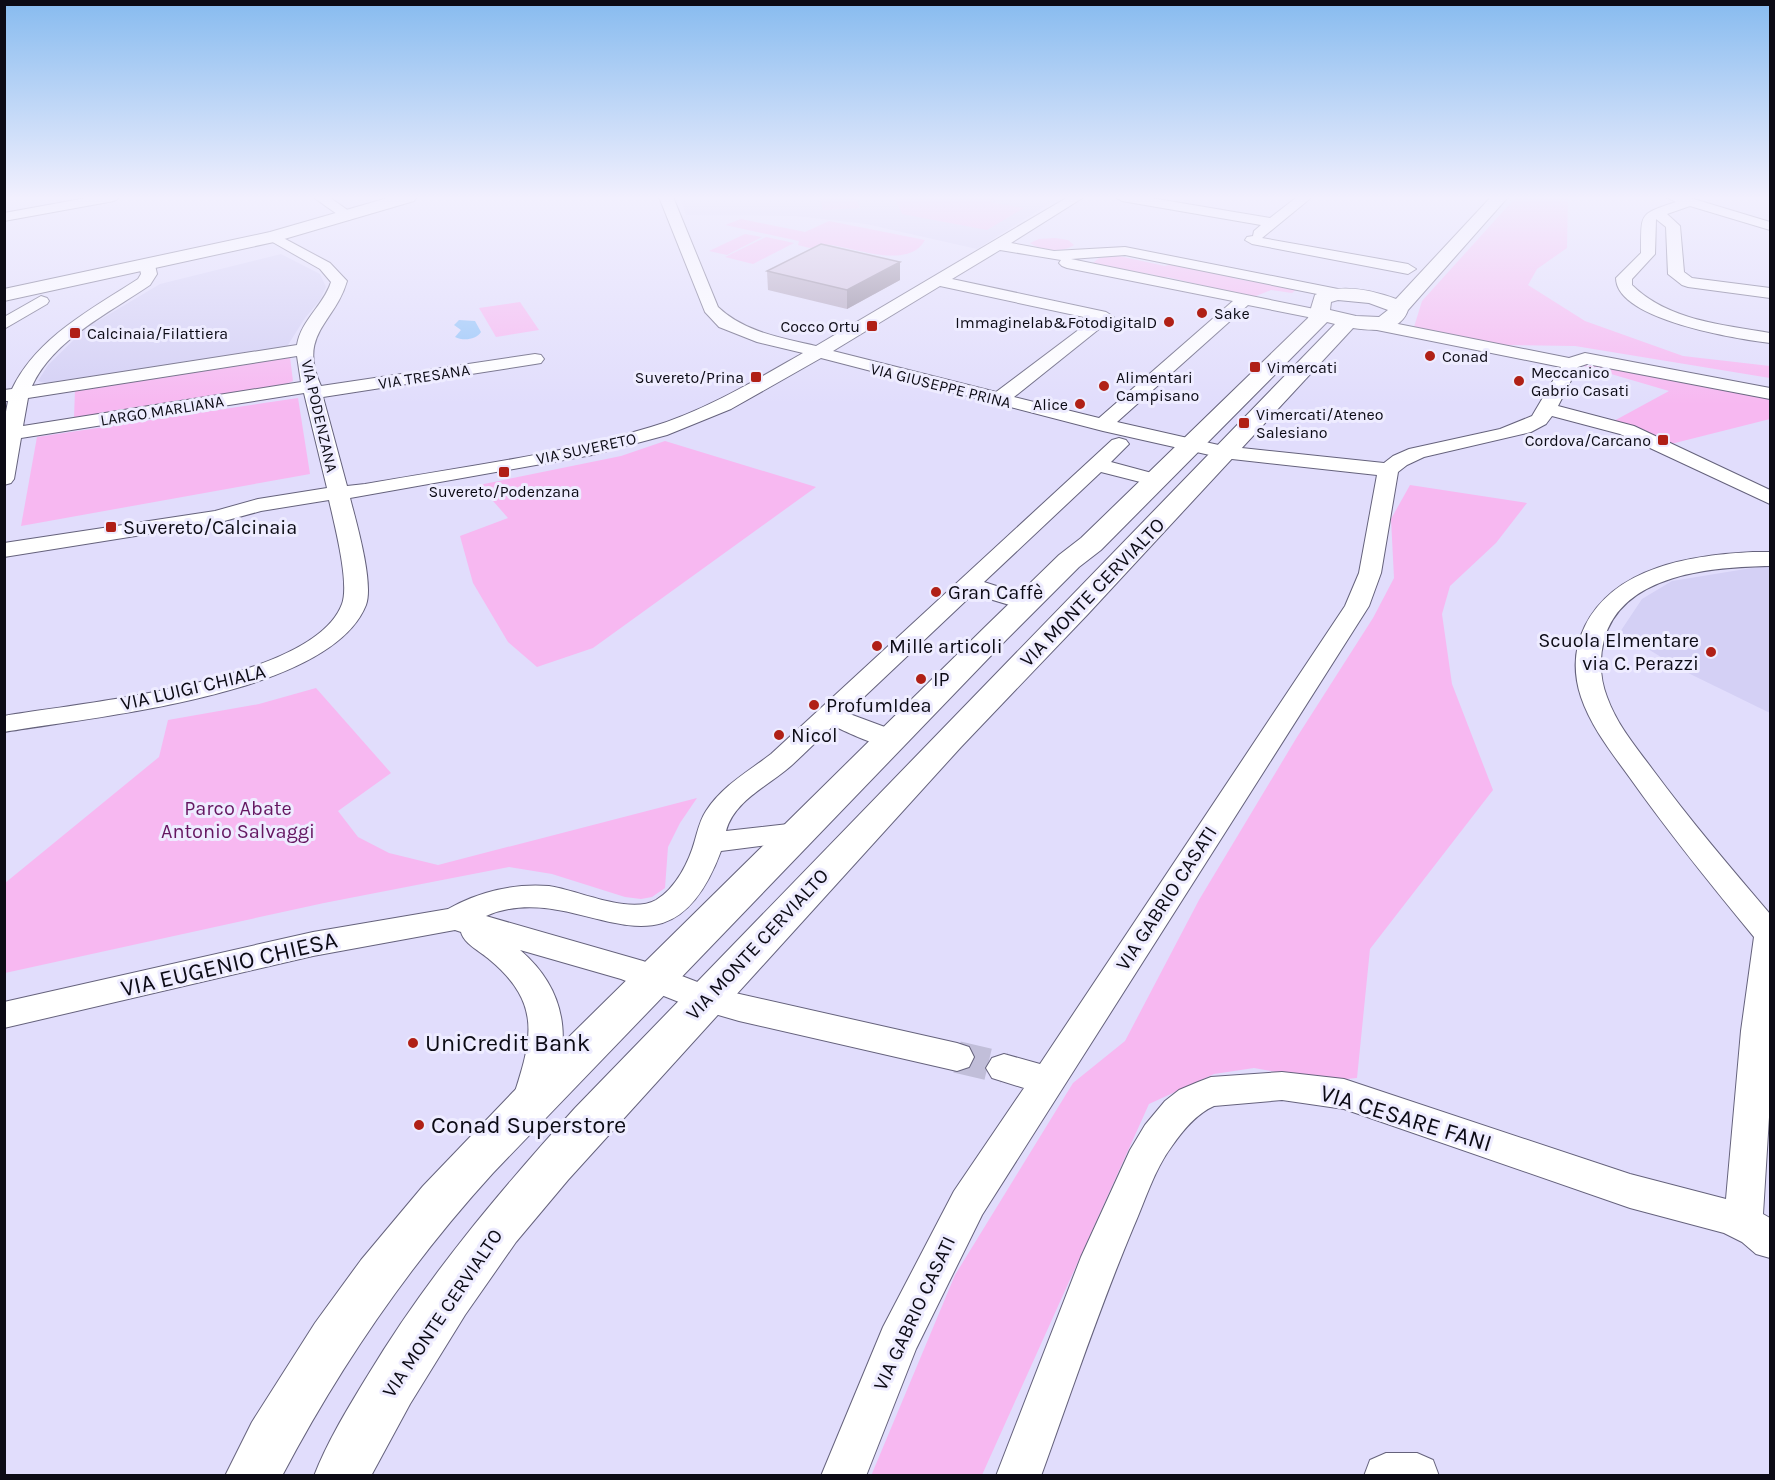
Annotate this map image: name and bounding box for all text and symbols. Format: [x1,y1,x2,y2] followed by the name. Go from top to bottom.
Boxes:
[1214,304,1250,323] place label: Sake
[1195,306,1209,320] marker: Sake
[955,313,1157,332] place label: Immaginelab&FotodigitalD
[1162,315,1176,329] marker: Immaginelab&FotodigitalD
[781,317,860,336] place label: Cocco Ortu
[865,319,879,333] marker: Cocco Ortu
[87,324,228,343] place label: Calcinaia/Filattiera
[68,326,82,340] marker: Calcinaia/Filattiera
[1442,347,1489,366] place label: Conad
[1423,349,1437,363] marker: Conad
[297,358,342,474] street label: VIA PODENZANA
[1267,358,1338,377] place label: Vimercati
[869,359,1013,412] street label: VIA GIUSEPPE PRINA
[377,360,471,393] street label: VIA TRESANA
[1248,360,1262,374] marker: Vimercati
[1531,363,1629,400] place label: Meccanico Gabrio Casati
[635,368,744,387] place label: Suvereto/Prina
[1116,368,1199,405] place label: Alimentari Campisano
[749,370,763,384] marker: Suvereto/Prina
[1512,374,1526,388] marker: Meccanico Gabrio Casati
[1097,379,1111,393] marker: Alimentari Campisano
[99,391,225,430] street label: LARGO MARLIANA
[1033,395,1068,414] place label: Alice
[1073,397,1087,411] marker: Alice
[1256,405,1384,442] place label: Vimercati/Ateneo Salesiano
[1237,416,1251,430] marker: Vimercati/Ateneo Salesiano
[534,429,638,468] street label: VIA SUVERETO
[1525,431,1651,450] place label: Cordova/Carcano
[1656,433,1670,447] marker: Cordova/Carcano
[497,465,511,479] marker: Suvereto/Podenzana
[428,482,580,501] place label: Suvereto/Podenzana
[1015,513,1169,672] street label: VIA MONTE CERVIALTO
[123,516,297,539] place label: Suvereto/Calcinaia
[104,520,118,534] marker: Suvereto/Calcinaia
[948,581,1043,604] place label: Gran Caffè
[929,585,943,599] marker: Gran Caffè
[1538,629,1699,675] place label: Scuola Elmentare via C. Perazzi
[889,635,1003,658] place label: Mille articoli
[870,639,884,653] marker: Mille articoli
[1704,645,1718,659] marker: Scuola Elmentare via C. Perazzi
[118,660,268,715] street label: VIA LUIGI CHIALA
[933,668,950,691] place label: IP
[914,672,928,686] marker: IP
[826,694,932,717] place label: ProfumIdea
[807,698,821,712] marker: ProfumIdea
[791,724,838,747] place label: Nicol
[772,728,786,742] marker: Nicol
[161,797,315,843] park label: Parco Abate Antonio Salvaggi
[1111,822,1222,975] street label: VIA GABRIO CASATI
[681,864,833,1025] street label: VIA MONTE CERVIALTO
[118,925,340,1003] street label: VIA EUGENIO CHIESA
[425,1029,590,1057] place label: UniCredit Bank
[406,1036,420,1050] marker: UniCredit Bank
[1317,1079,1495,1157] street label: VIA CESARE FANI
[431,1111,626,1139] place label: Conad Superstore
[412,1118,426,1132] marker: Conad Superstore
[378,1225,507,1402] street label: VIA MONTE CERVIALTO
[869,1232,960,1394] street label: VIA GABRIO CASATI

